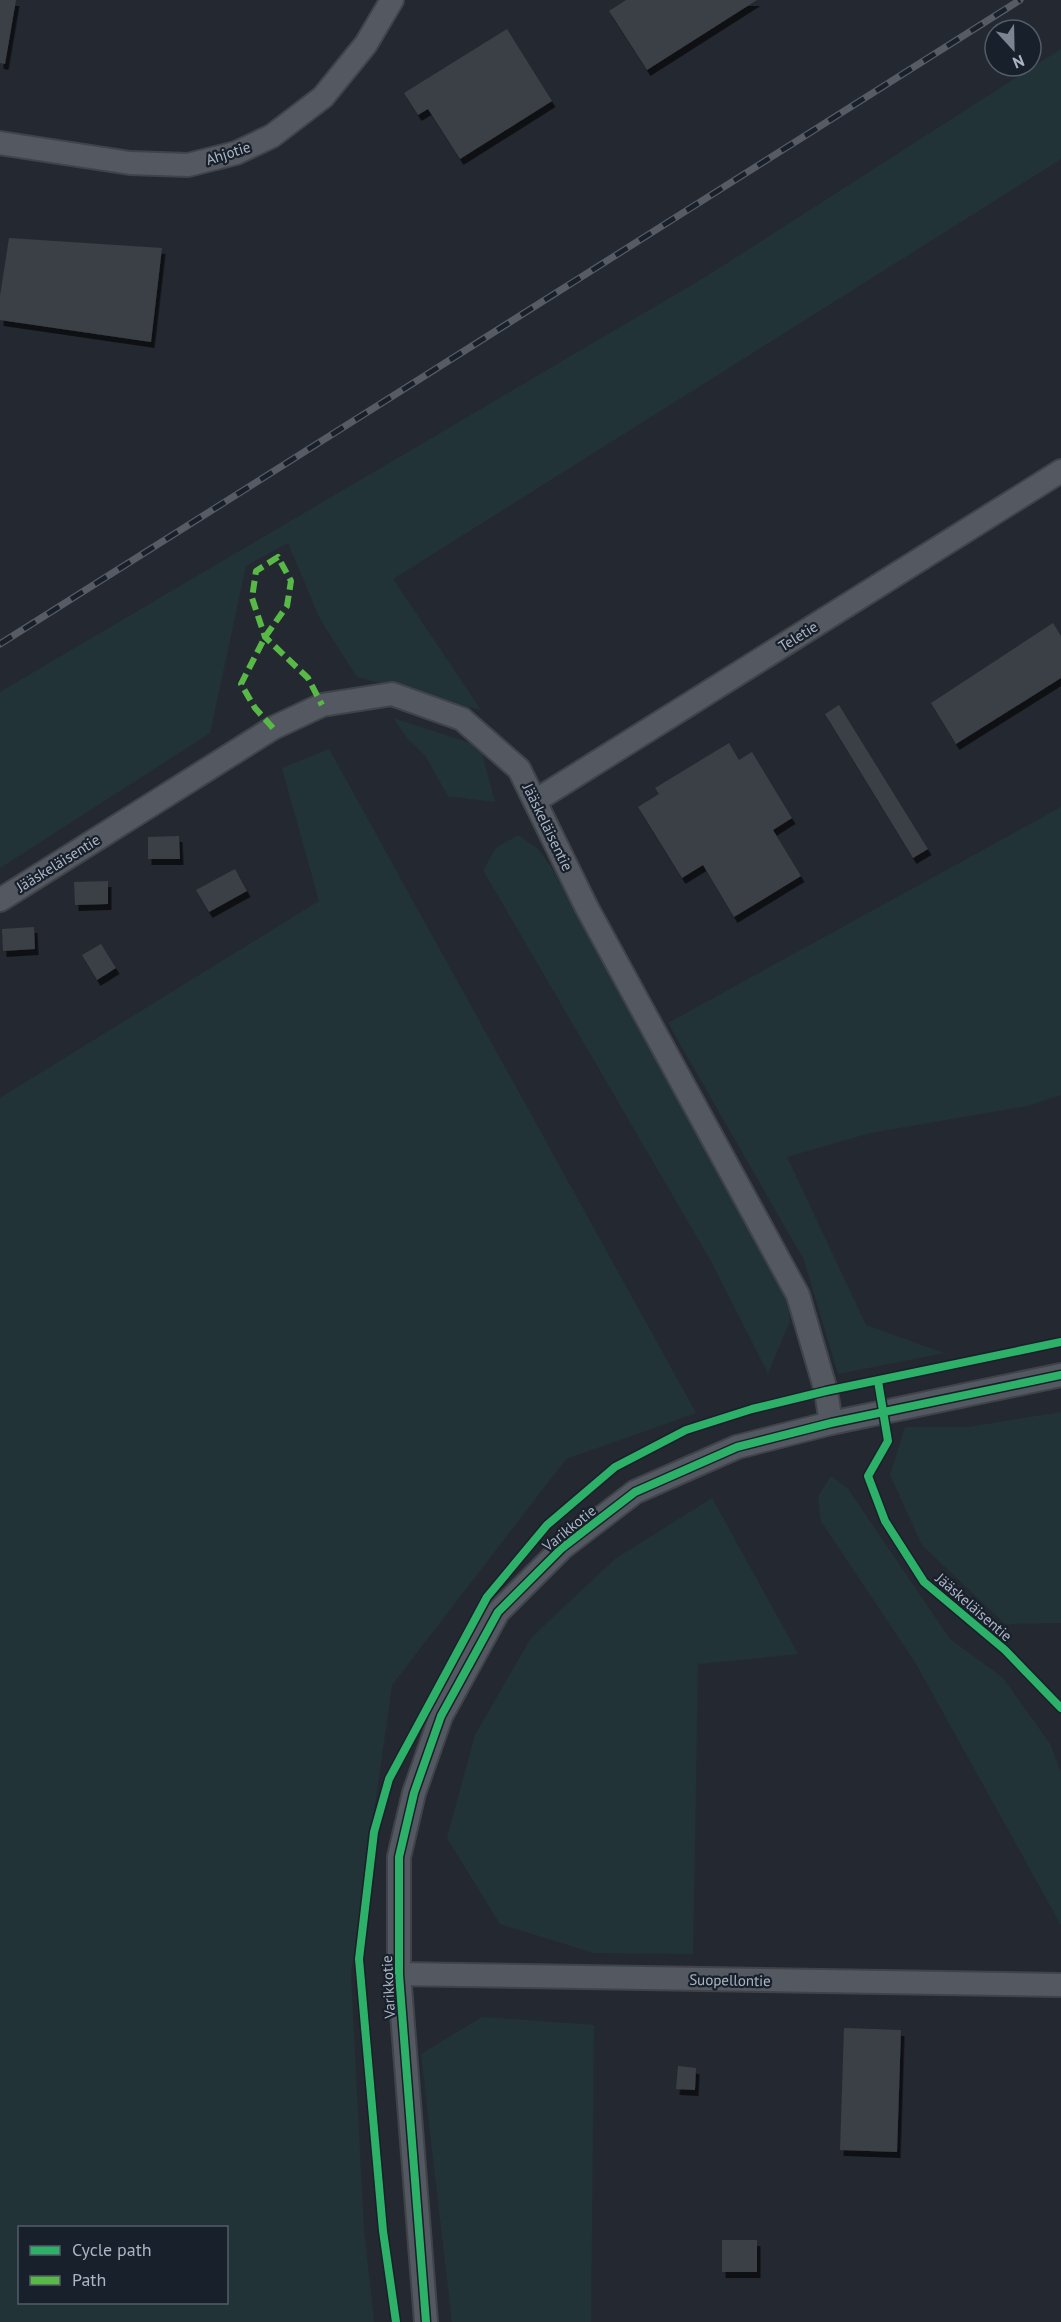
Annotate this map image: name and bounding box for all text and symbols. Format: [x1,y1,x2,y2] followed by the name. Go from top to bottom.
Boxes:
[983,18,1043,78] north arrow
[1010,51,1027,73] text: N
[203,137,253,169] street label: Ahjotie
[775,617,821,655] street label: Teletie
[518,779,577,874] street label: Jääskeläisentie
[12,830,103,897] street label: Jääskeläisentie
[538,1501,600,1556] street label: Varikkotie
[931,1568,1016,1645] street label: Jääskeläisentie
[377,1955,399,2020] street label: Varikkotie
[689,1970,771,1990] street label: Suopellontie
[18,2226,228,2304] legend
[72,2238,152,2261] text: Cycle path
[72,2268,106,2291] text: Path

